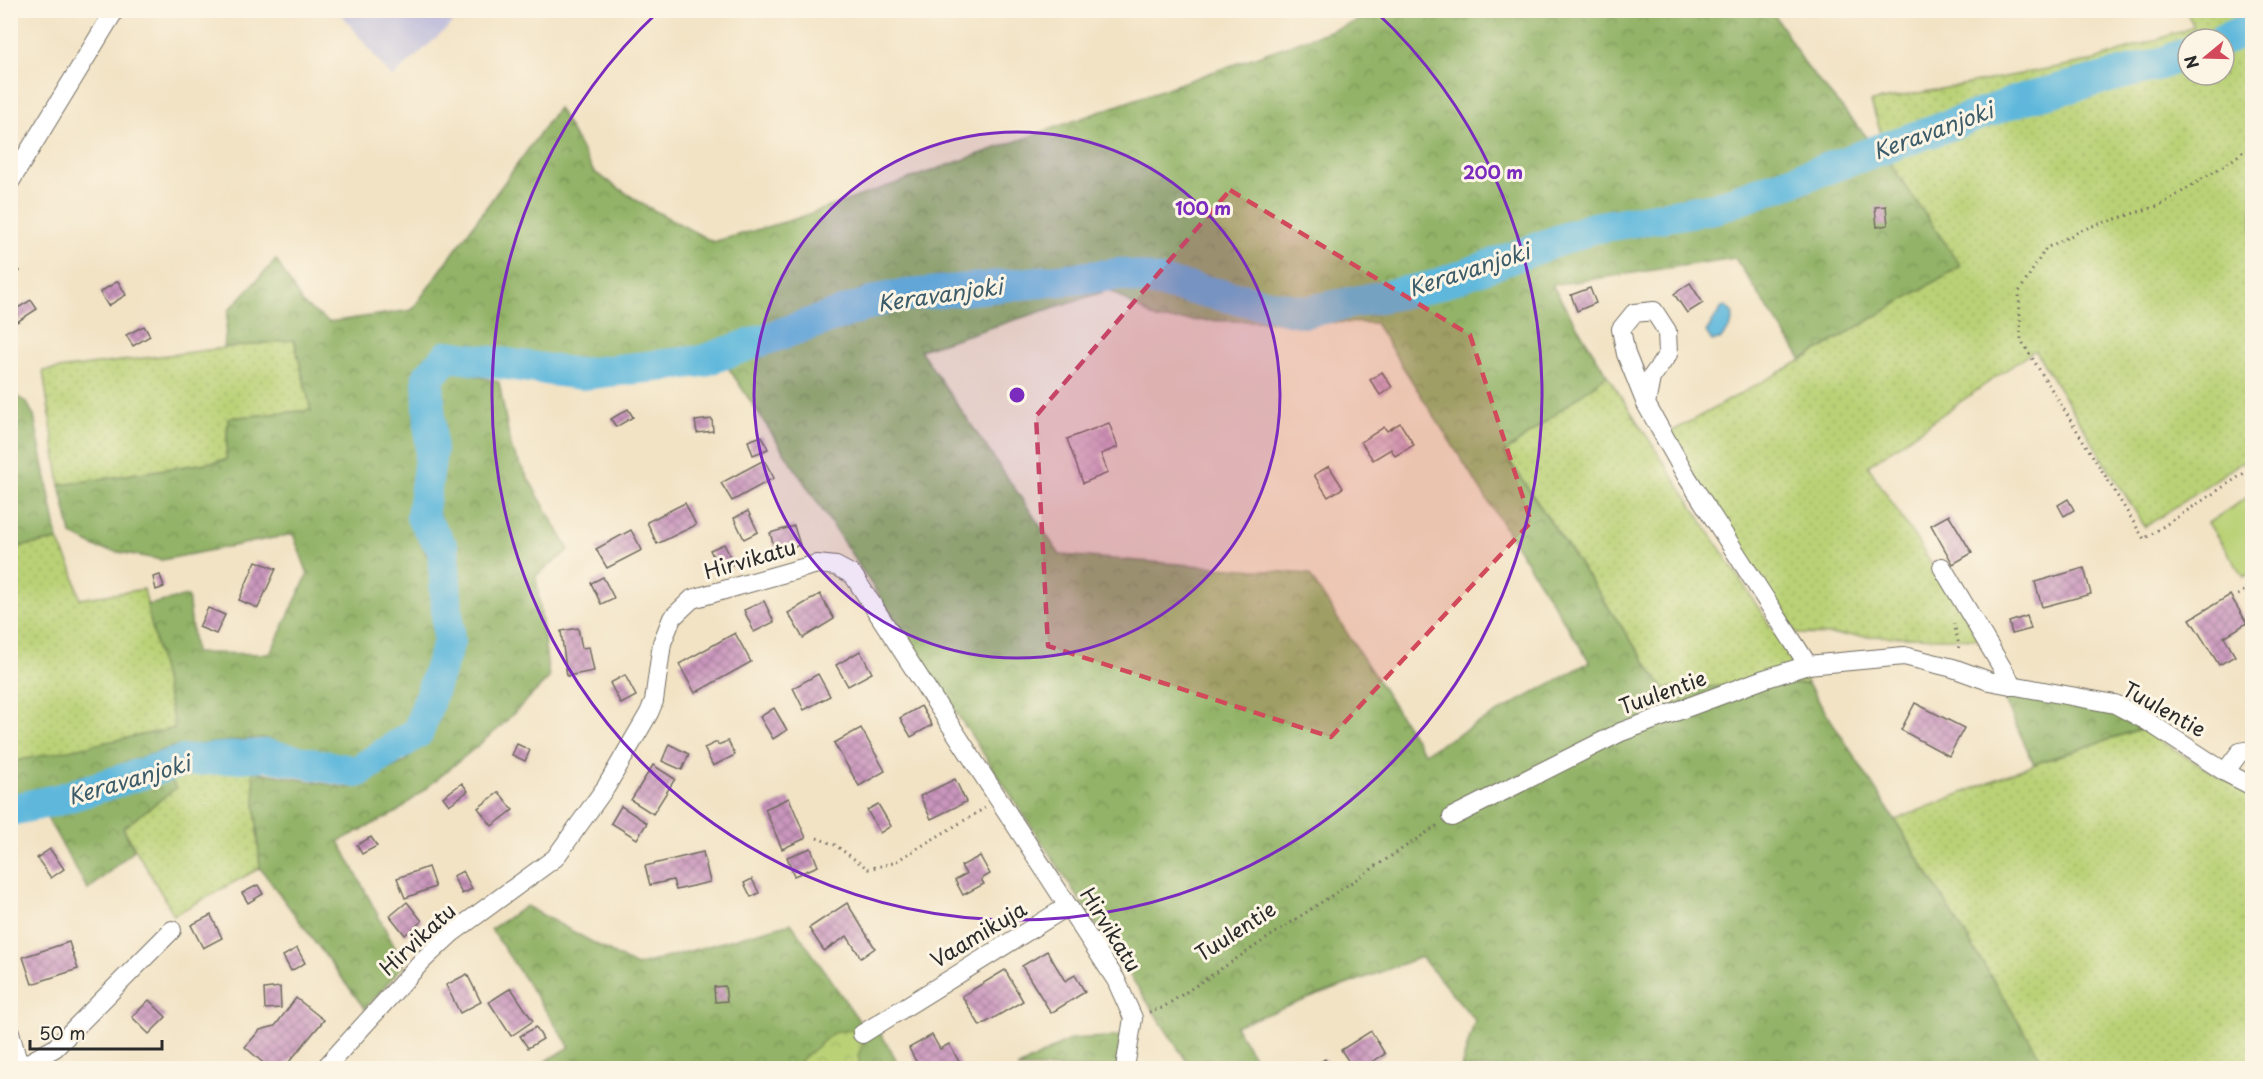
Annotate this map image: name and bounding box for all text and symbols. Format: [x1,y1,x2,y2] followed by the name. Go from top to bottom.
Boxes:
[2176,27,2236,87] north arrow
[2177,52,2204,72] text: N
[1868,92,2000,167] water label: Keravanjoki
[1463,158,1523,185] text: 200 m
[1175,194,1231,221] text: 100 m
[1404,233,1536,304] water label: Keravanjoki
[875,268,1007,319] water label: Keravanjoki
[1007,385,1027,405] centre of rings
[700,530,799,586] street label: Hirvikatu
[1614,661,1710,722] street label: Tuulentie
[2118,672,2212,744] street label: Tuulentie
[64,745,196,812] water label: Keravanjoki
[1073,880,1150,978] street label: Hirvikatu
[924,892,1032,975] street label: Vaamikuja
[1188,892,1282,968] street label: Tuulentie
[371,895,462,982] street label: Hirvikatu
[30,1013,162,1051] scale bar
[39,1019,86,1046] text: 50 m

